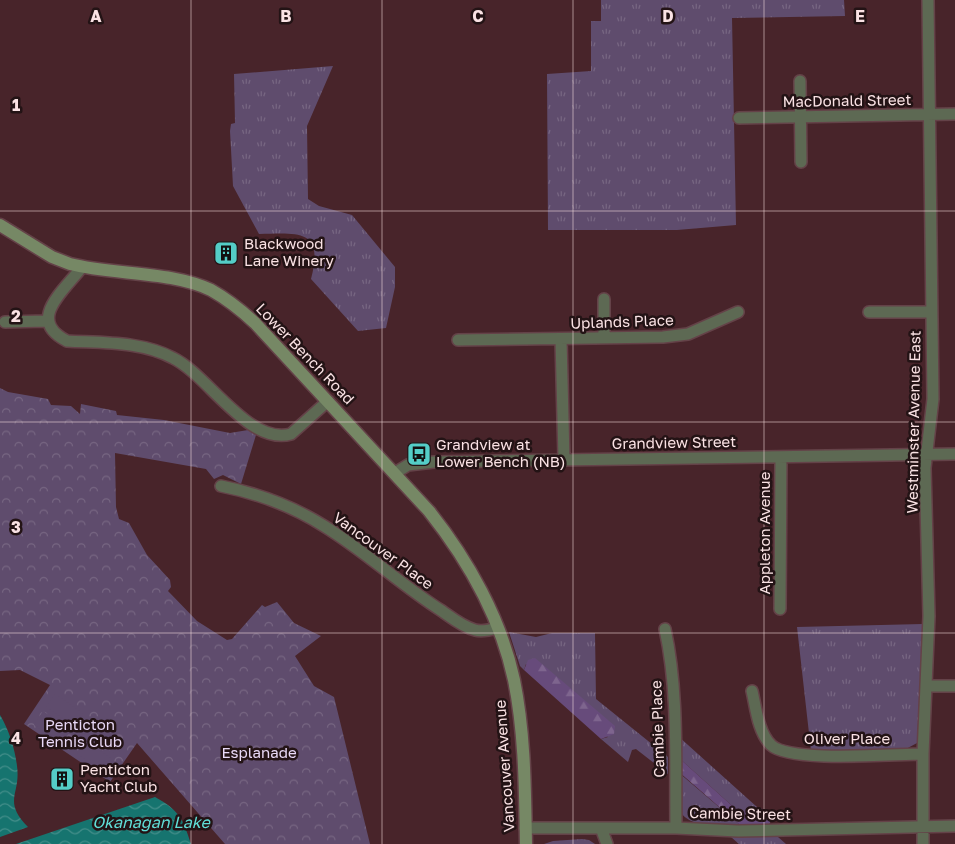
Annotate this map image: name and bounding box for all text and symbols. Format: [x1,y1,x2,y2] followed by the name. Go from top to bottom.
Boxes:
[90,6,102,26] text: A
[280,6,292,26] text: B
[472,6,484,26] text: C
[662,6,674,26] text: D
[855,6,865,26] text: E
[782,90,912,110] street label: MacDonald Street
[12,95,20,115] text: 1
[244,234,334,269] place label: Blackwood Lane Winery
[213,240,239,266] building icon: Blackwood Lane Winery
[253,299,359,408] street label: Lower Bench Road
[11,306,21,326] text: 2
[570,310,674,332] street label: Uplands Place
[902,330,924,514] street label: Westminster Avenue East
[612,432,736,452] street label: Grandview Street
[436,435,566,470] place label: Grandview at Lower Bench (NB)
[406,441,432,467] bus stop icon: Grandview at Lower Bench (NB)
[755,471,773,594] street label: Appleton Avenue
[330,508,437,593] street label: Vancouver Place
[11,517,21,537] text: 3
[646,680,668,778] street label: Cambie Place
[490,699,518,833] street label: Vancouver Avenue
[38,715,122,750] park label: Penticton Tennis Club
[11,728,21,748] text: 4
[804,729,890,747] street label: Oliver Place
[221,743,297,761] park label: Esplanade
[80,760,157,795] place label: Penticton Yacht Club
[49,766,75,792] building icon: Penticton Yacht Club
[689,803,791,823] street label: Cambie Street
[92,812,212,832] water label: Okanagan Lake

